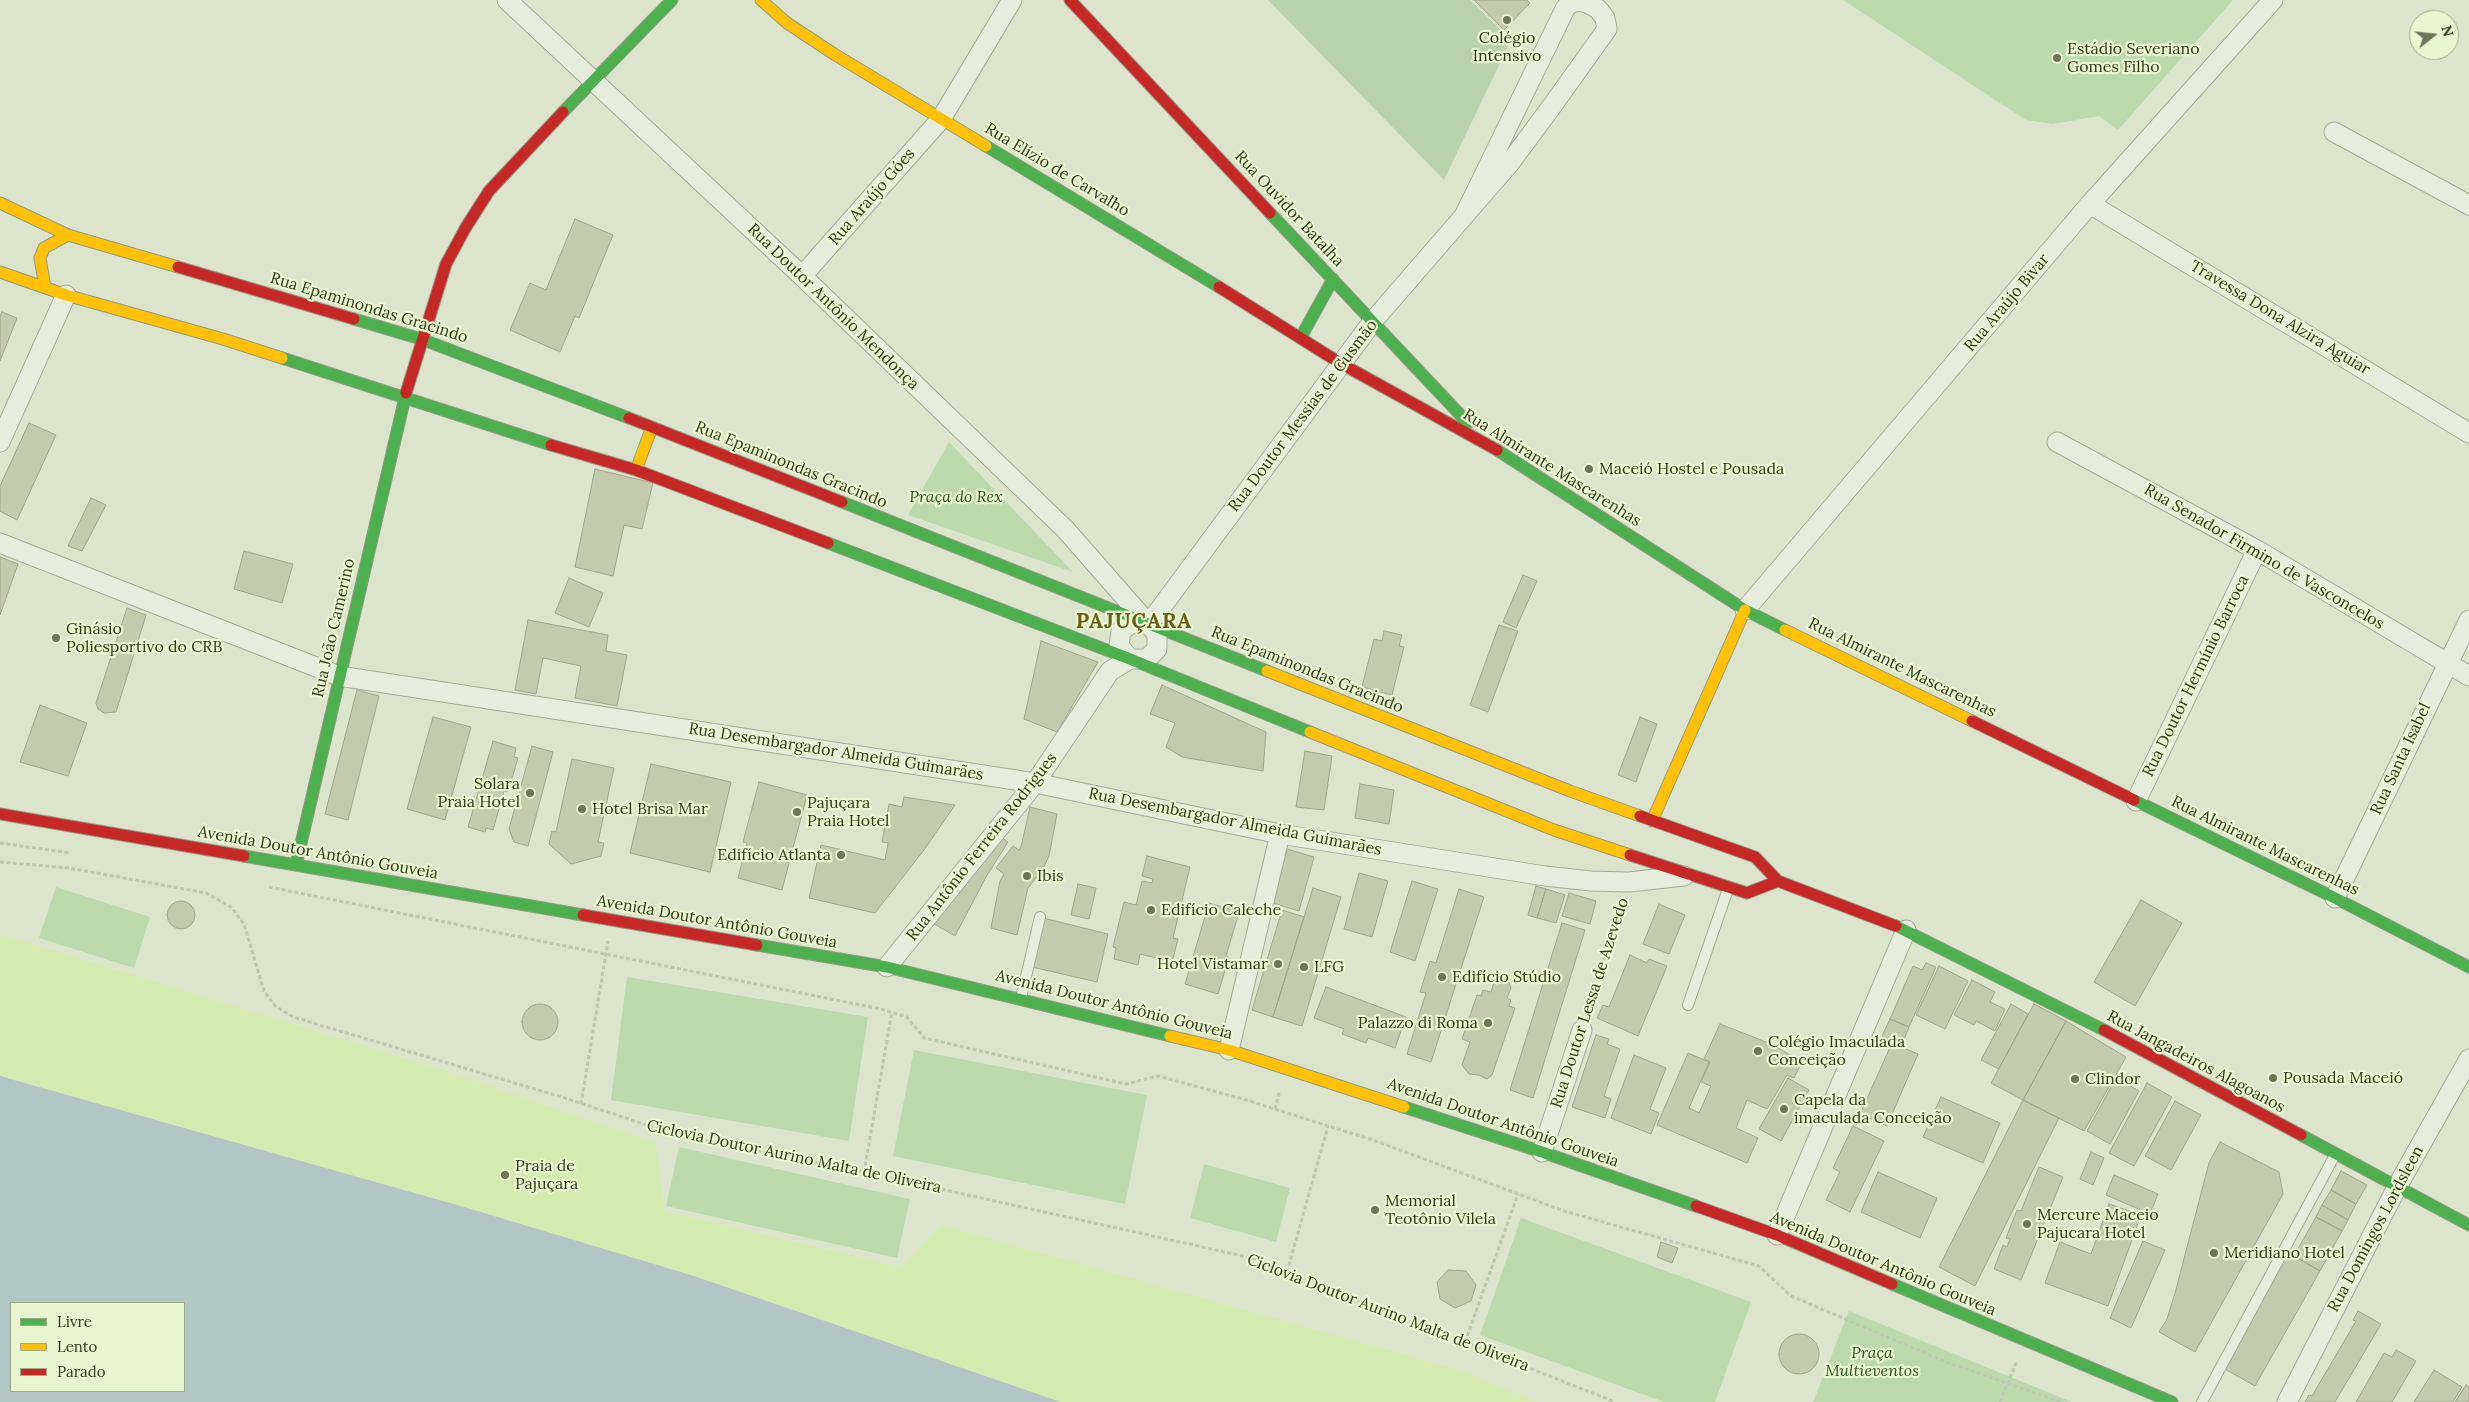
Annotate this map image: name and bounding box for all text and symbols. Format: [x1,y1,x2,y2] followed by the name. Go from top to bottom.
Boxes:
[2409,10,2459,60] north arrow
[1501,14,1513,26] marker: Colégio Intensivo
[2437,23,2458,39] text: N
[1473,28,1541,66] place label: Colégio Intensivo
[2067,39,2200,77] place label: Estádio Severiano Gomes Filho
[2051,52,2063,64] marker: Estádio Severiano Gomes Filho
[981,119,1133,221] street label: Rua Elízio de Carvalho
[825,145,919,249] street label: Rua Araújo Góes
[1230,147,1348,271] street label: Rua Ouvidor Batalha
[743,220,923,394] street label: Rua Doutor Antônio Mendonça
[1961,250,2053,356] street label: Rua Araújo Bivar
[2186,257,2374,379] street label: Travessa Dona Alzira Aguiar
[268,269,470,347] street label: Rua Epaminondas Gracindo
[1224,316,1382,516] street label: Rua Doutor Messias de Gusmão
[1459,405,1645,531] street label: Rua Almirante Mascarenhas
[692,418,890,512] street label: Rua Epaminondas Gracindo
[1599,459,1784,479] place label: Maceió Hostel e Pousada
[1583,463,1595,475] marker: Maceió Hostel e Pousada
[2141,480,2387,634] street label: Rua Senador Firmino de Vasconcelos
[909,487,1003,507] park label: Praça do Rex
[309,557,359,699] street label: Rua João Camerino
[2139,572,2253,780] street label: Rua Doutor Hermínio Barroca
[1075,609,1193,635] district label: PAJUÇARA
[1805,614,1999,722] street label: Rua Almirante Mascarenhas
[66,619,222,657] place label: Ginásio Poliesportivo do CRB
[1208,623,1406,717] street label: Rua Epaminondas Gracindo
[50,632,62,644] marker: Ginásio Poliesportivo do CRB
[2367,700,2435,818] street label: Rua Santa Isabel
[687,719,985,785] street label: Rua Desembargador Almeida Guimarães
[903,749,1061,945] street label: Rua Antônio Ferreira Rodrigues
[438,774,520,812] place label: Solara Praia Hotel
[1087,784,1383,860] street label: Rua Desembargador Almeida Guimarães
[524,787,536,799] marker: Solara Praia Hotel
[2168,792,2362,900] street label: Rua Almirante Mascarenhas
[807,793,889,831] place label: Pajuçara Praia Hotel
[592,799,708,819] place label: Hotel Brisa Mar
[576,803,588,815] marker: Hotel Brisa Mar
[791,806,803,818] marker: Pajuçara Praia Hotel
[196,822,440,884] street label: Avenida Doutor Antônio Gouveia
[717,845,831,865] place label: Edifício Atlanta
[835,849,847,861] marker: Edifício Atlanta
[1037,866,1064,886] place label: Ibis
[1021,870,1033,882] marker: Ibis
[595,891,839,953] street label: Avenida Doutor Antônio Gouveia
[1547,895,1633,1111] street label: Rua Doutor Lessa de Azevedo
[1161,900,1281,920] place label: Edifício Caleche
[1145,904,1157,916] marker: Edifício Caleche
[1157,954,1268,974] place label: Hotel Vistamar
[1314,957,1344,977] place label: LFG
[1272,958,1284,970] marker: Hotel Vistamar
[1298,961,1310,973] marker: LFG
[994,966,1234,1044] street label: Avenida Doutor Antônio Gouveia
[1452,967,1561,987] place label: Edifício Stúdio
[1436,971,1448,983] marker: Edifício Stúdio
[2104,1007,2288,1117] street label: Rua Jangadeiros Alagoanos
[1358,1013,1478,1033] place label: Palazzo di Roma
[1482,1017,1494,1029] marker: Palazzo di Roma
[1768,1032,1905,1070] place label: Colégio Imaculada Conceição
[1752,1045,1764,1057] marker: Colégio Imaculada Conceição
[2283,1068,2403,1088] place label: Pousada Maceió
[2085,1069,2141,1089] place label: Clindor
[2267,1072,2279,1084] marker: Pousada Maceió
[2069,1073,2081,1085] marker: Clindor
[1385,1074,1621,1172] street label: Avenida Doutor Antônio Gouveia
[1794,1090,1952,1128] place label: Capela da imaculada Conceição
[1778,1103,1790,1115] marker: Capela da imaculada Conceição
[645,1116,943,1198] street label: Ciclovia Doutor Aurino Malta de Oliveira
[2324,1143,2428,1315] street label: Rua Domingos Lordsleen
[515,1156,578,1194] place label: Praia de Pajuçara
[499,1169,511,1181] marker: Praia de Pajuçara
[1385,1191,1496,1229] place label: Memorial Teotônio Vilela
[1369,1204,1381,1216] marker: Memorial Teotônio Vilela
[2037,1205,2159,1243] place label: Mercure Maceio Pajucara Hotel
[1767,1208,1999,1320] street label: Avenida Doutor Antônio Gouveia
[2021,1218,2033,1230] marker: Mercure Maceio Pajucara Hotel
[2224,1243,2345,1263] place label: Meridiano Hotel
[2208,1247,2220,1259] marker: Meridiano Hotel
[1244,1250,1532,1376] street label: Ciclovia Doutor Aurino Malta de Oliveira
[10,1302,185,1392] legend
[57,1312,92,1331] text: Livre
[57,1337,97,1356] text: Lento
[1825,1343,1919,1381] park label: Praça Multieventos
[57,1362,106,1381] text: Parado

